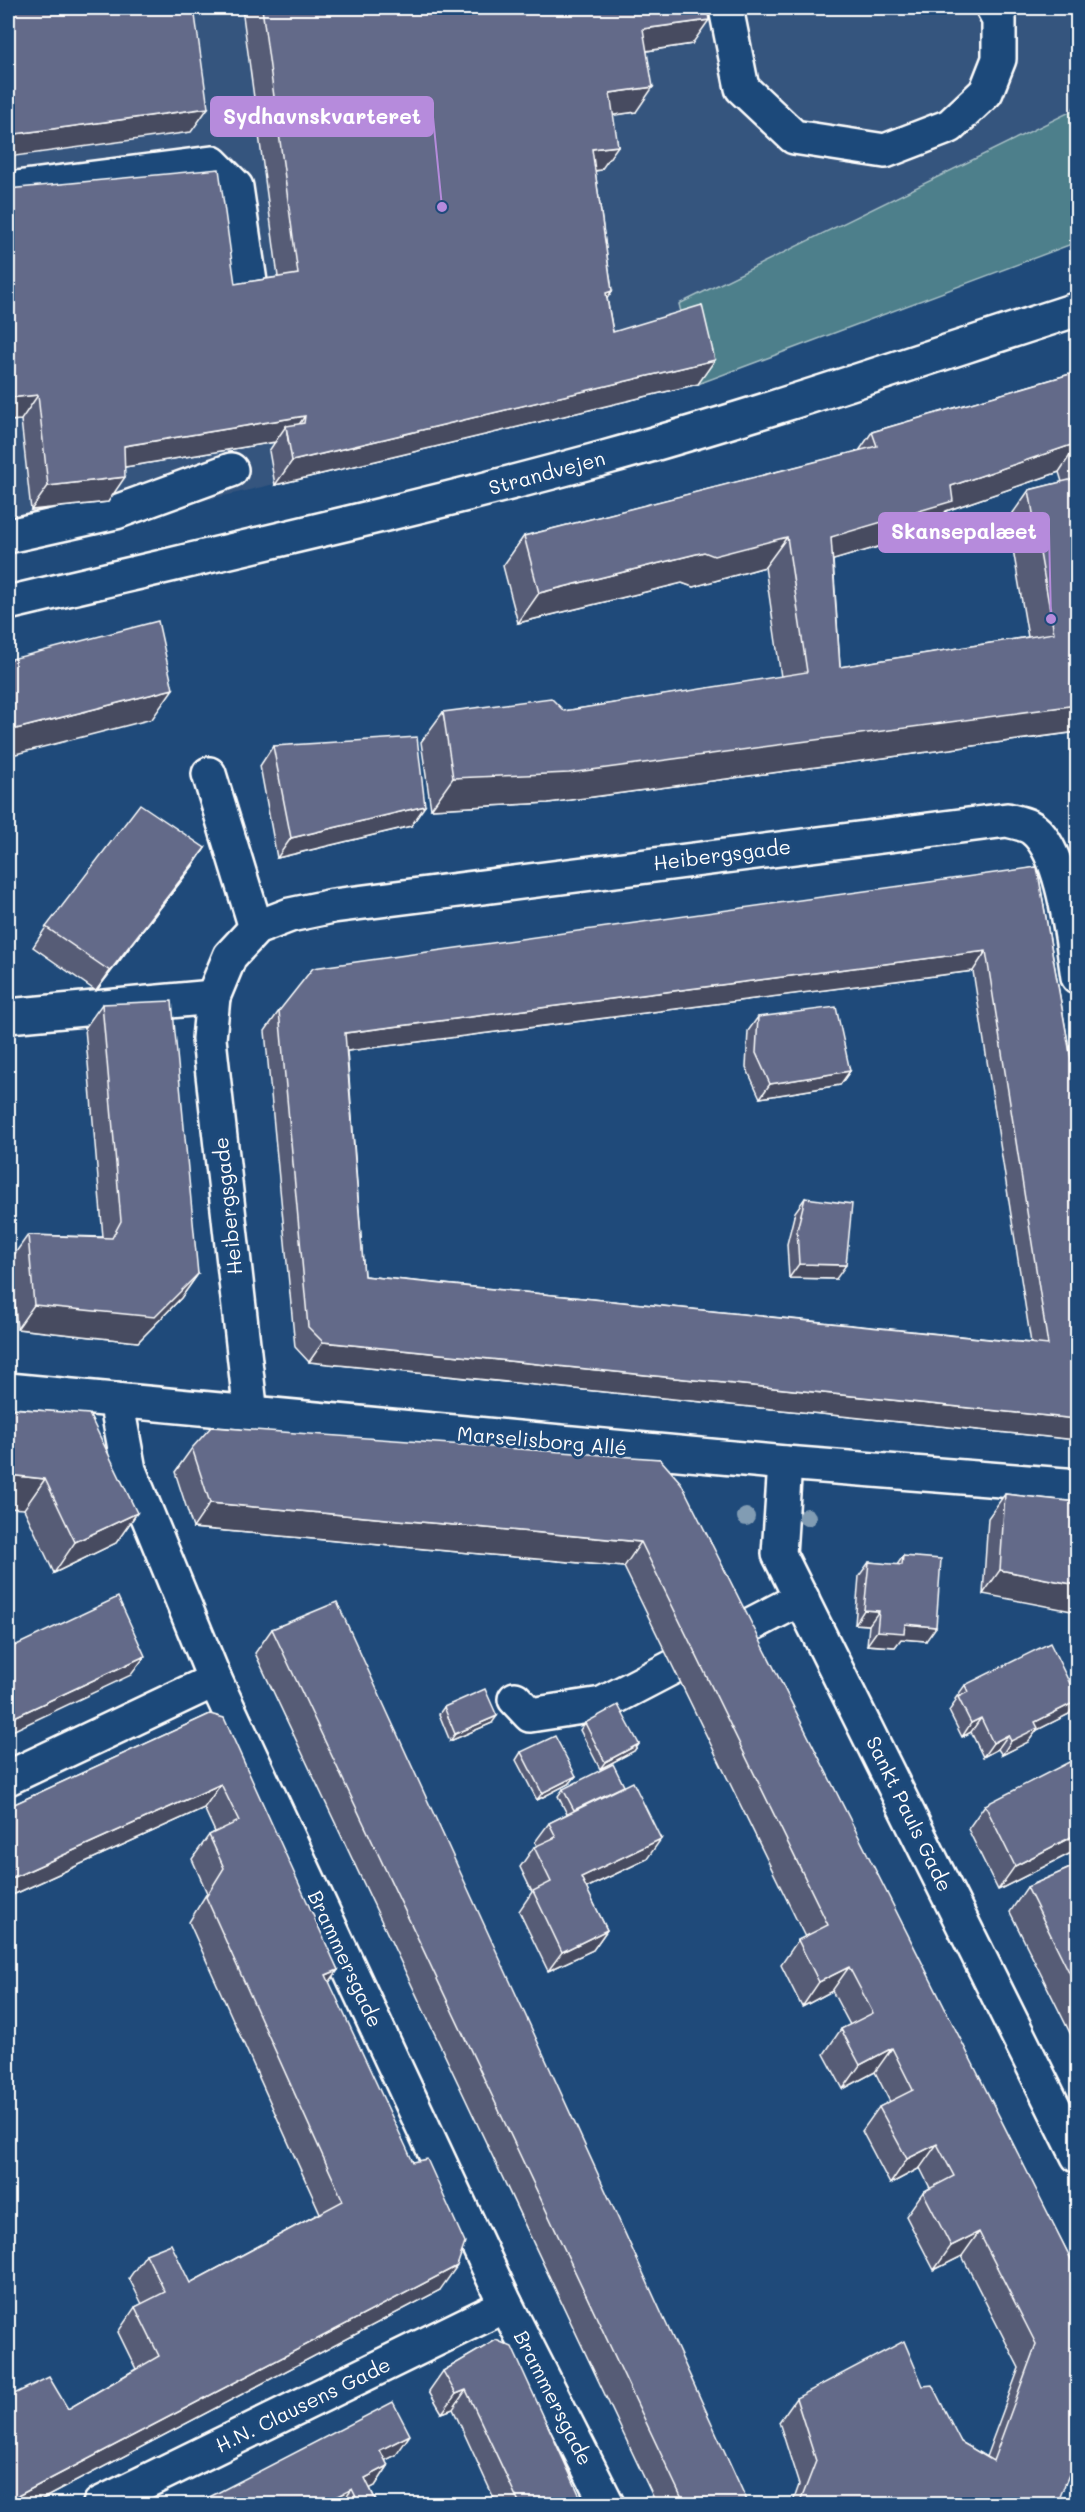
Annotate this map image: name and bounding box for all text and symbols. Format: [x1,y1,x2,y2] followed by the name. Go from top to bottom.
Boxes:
[211,97,433,136] callout: Sydhavnskvarteret
[223,102,421,130] text: Sydhavnskvarteret
[486,444,608,500] street label: Strandvejen
[879,513,1049,552] callout: Skansepalæet
[891,517,1037,544] text: Skansepalæet
[652,833,792,875] street label: Heibergsgade
[207,1136,247,1276] street label: Heibergsgade
[456,1420,628,1460] street label: Marselisborg Allé
[861,1732,959,1896] street label: Sankt Pauls Gade
[303,1886,389,2031] street label: Brammersgade
[509,2326,599,2469] street label: Brammersgade
[211,2350,394,2458] street label: H.N. Clausens Gade

